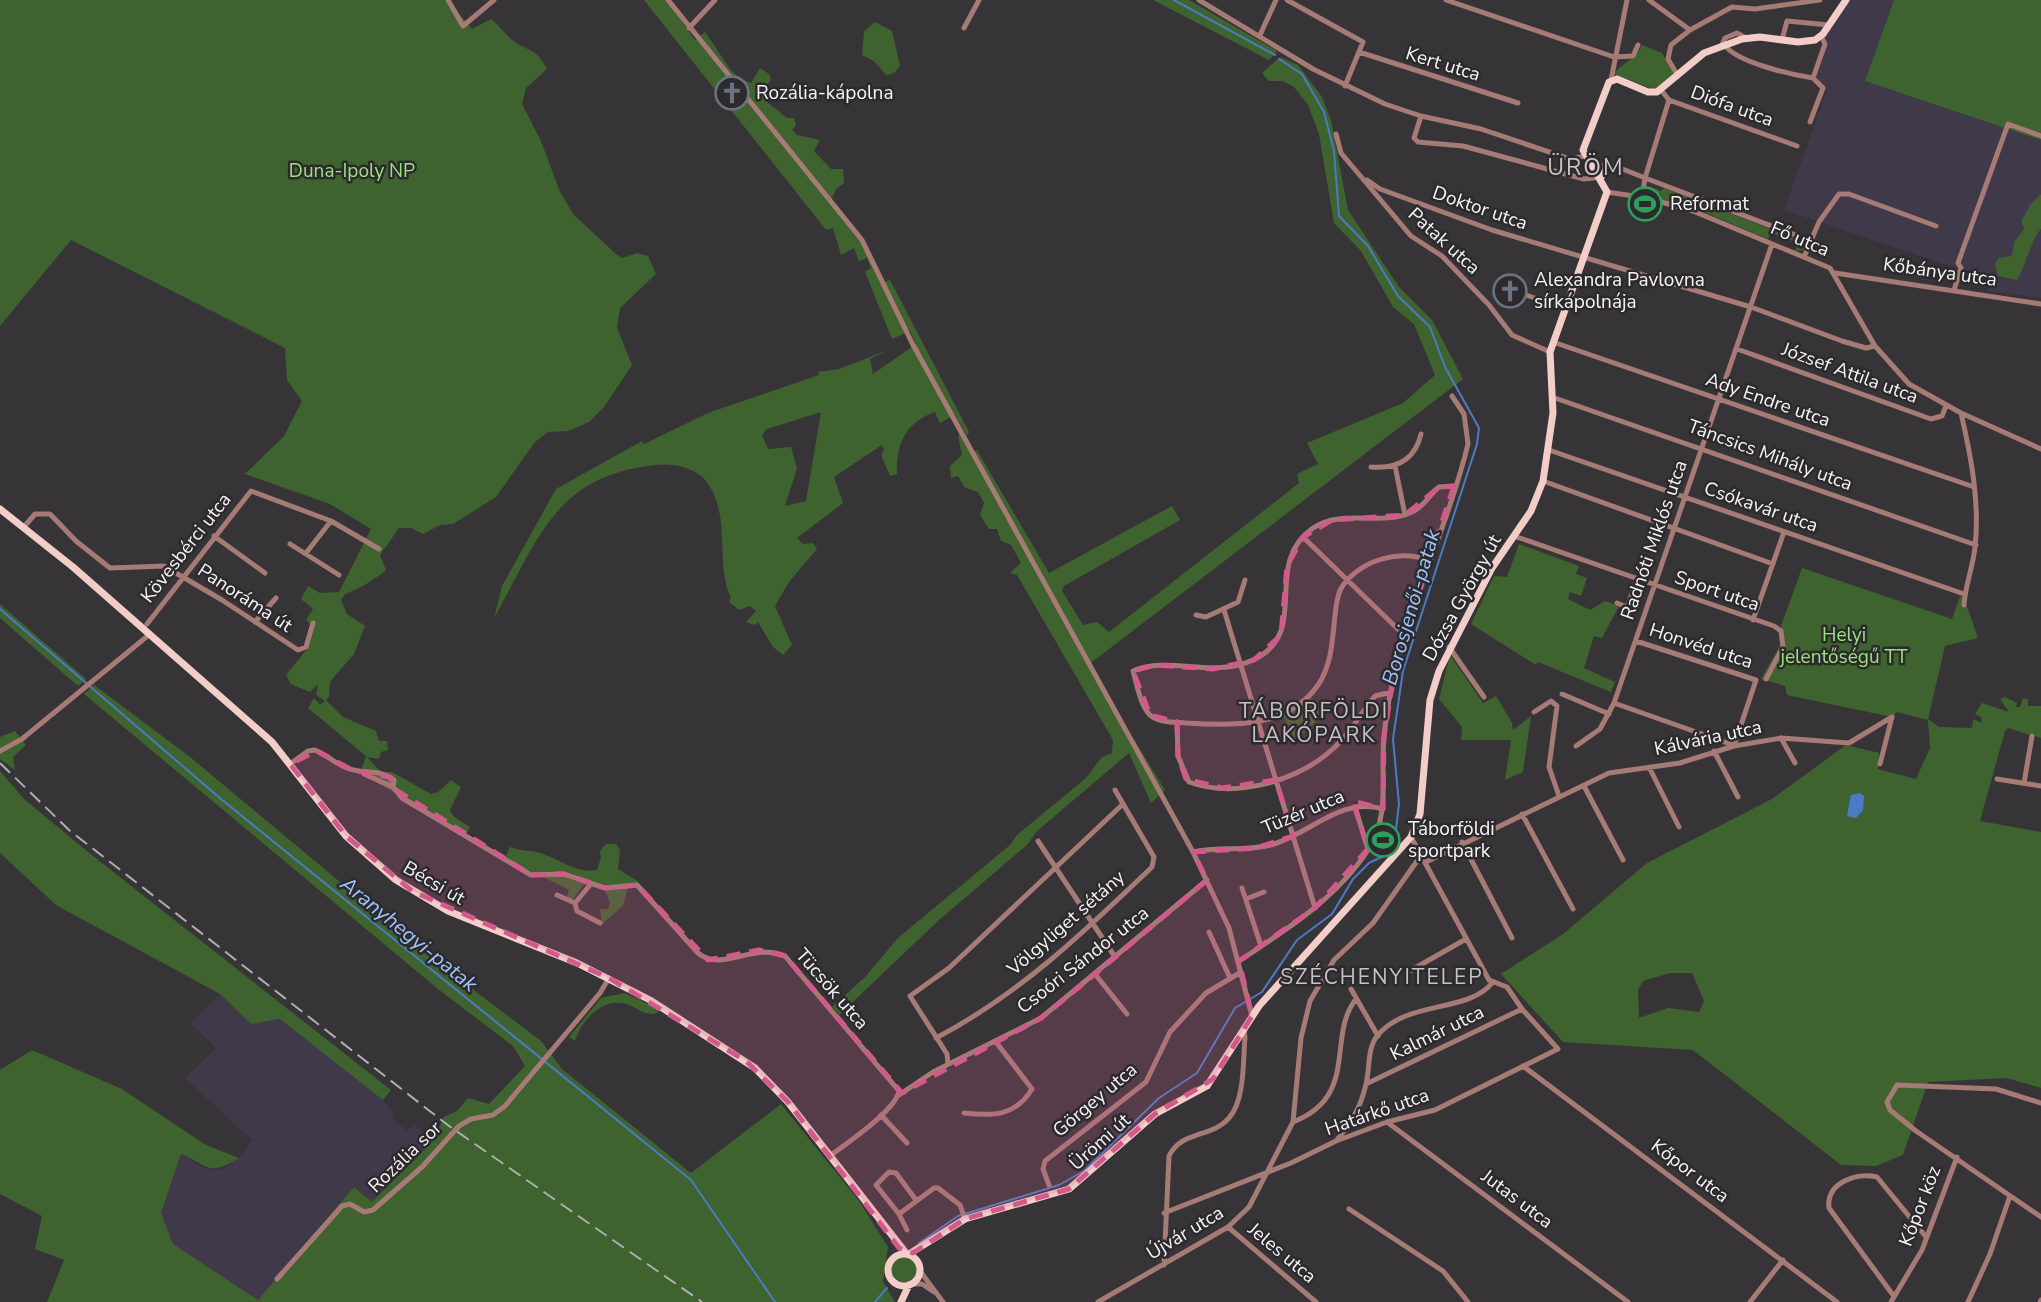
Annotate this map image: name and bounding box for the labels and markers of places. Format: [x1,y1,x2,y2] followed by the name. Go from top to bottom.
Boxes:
[713,74,751,112] church icon: Rozália-kápolna
[756,80,893,106] place label: Rozália-kápolna
[1626,185,1664,223] sports icon: Reformat
[1670,191,1749,217] place label: Reformat
[1534,267,1705,315] place label: Alexandra Pavlovna sírkápolnája
[1491,272,1529,310] church icon: Alexandra Pavlovna sírkápolnája
[1408,816,1495,864] place label: Táborföldi sportpark
[1364,821,1402,859] sports icon: Táborföldi sportpark

